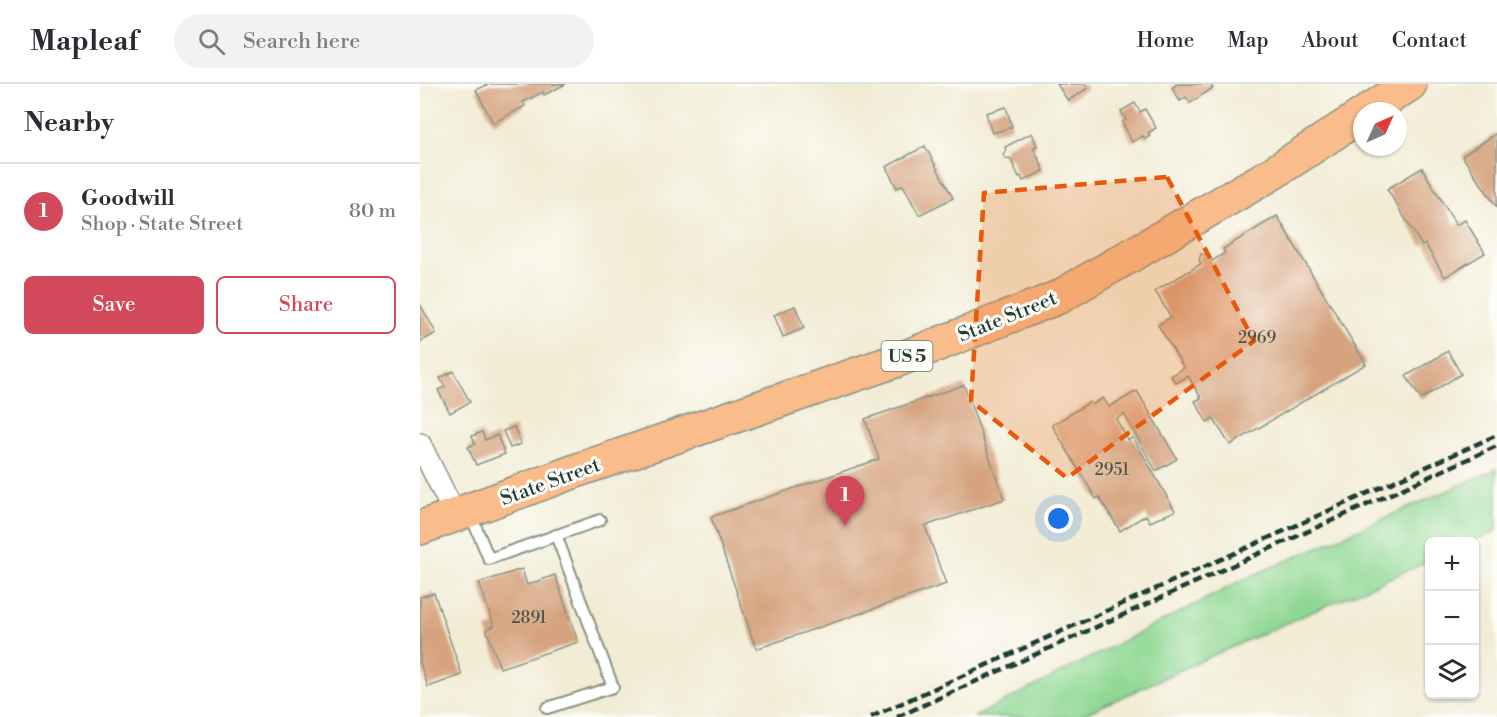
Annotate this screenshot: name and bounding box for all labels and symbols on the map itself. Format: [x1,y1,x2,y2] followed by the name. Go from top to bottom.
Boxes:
[1353,102,1407,156] north arrow
[954,286,1061,349] street label: State Street
[1238,328,1276,348] house number: 2969
[882,341,932,371] road number: US 5
[497,453,604,512] street label: State Street
[1095,460,1129,480] house number: 2951
[826,476,864,526] pin: 1
[1044,504,1073,533] your location
[511,608,547,628] house number: 2891

